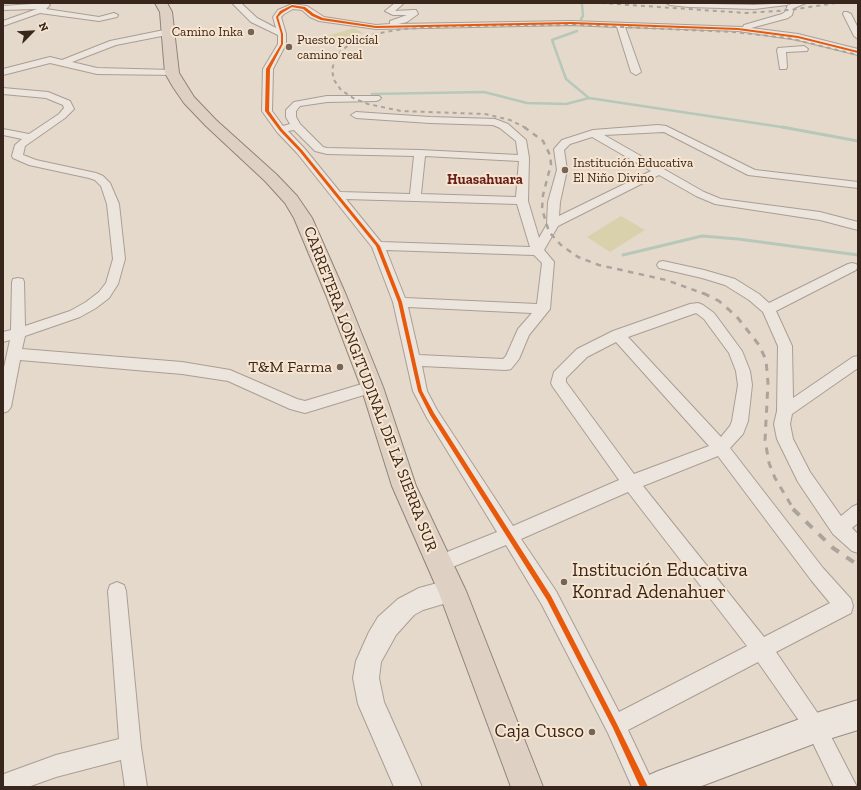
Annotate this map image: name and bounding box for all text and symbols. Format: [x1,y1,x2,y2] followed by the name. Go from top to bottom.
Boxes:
[12,12,52,52] north arrow
[36,20,51,33] text: N
[172,24,243,40] place label: Camino Inka
[246,27,256,37] marker: Camino Inka
[297,32,378,63] place label: Puesto policíal camino real
[284,42,294,52] marker: Puesto policíal camino real
[573,155,693,186] place label: Institución Educativa El Niño Divino
[560,165,570,175] marker: Institución Educativa El Niño Divino
[447,172,523,188] district label: Huasahuara
[299,224,441,554] street label: CARRETERA LONGITUDINAL DE LA SIERRA SUR
[248,357,332,377] place label: T&M Farma
[335,362,345,372] marker: T&M Farma
[572,560,748,604] place label: Institución Educativa Konrad Adenahuer
[559,577,569,587] marker: Institución Educativa Konrad Adenahuer
[494,721,584,743] place label: Caja Cusco
[587,727,597,737] marker: Caja Cusco

